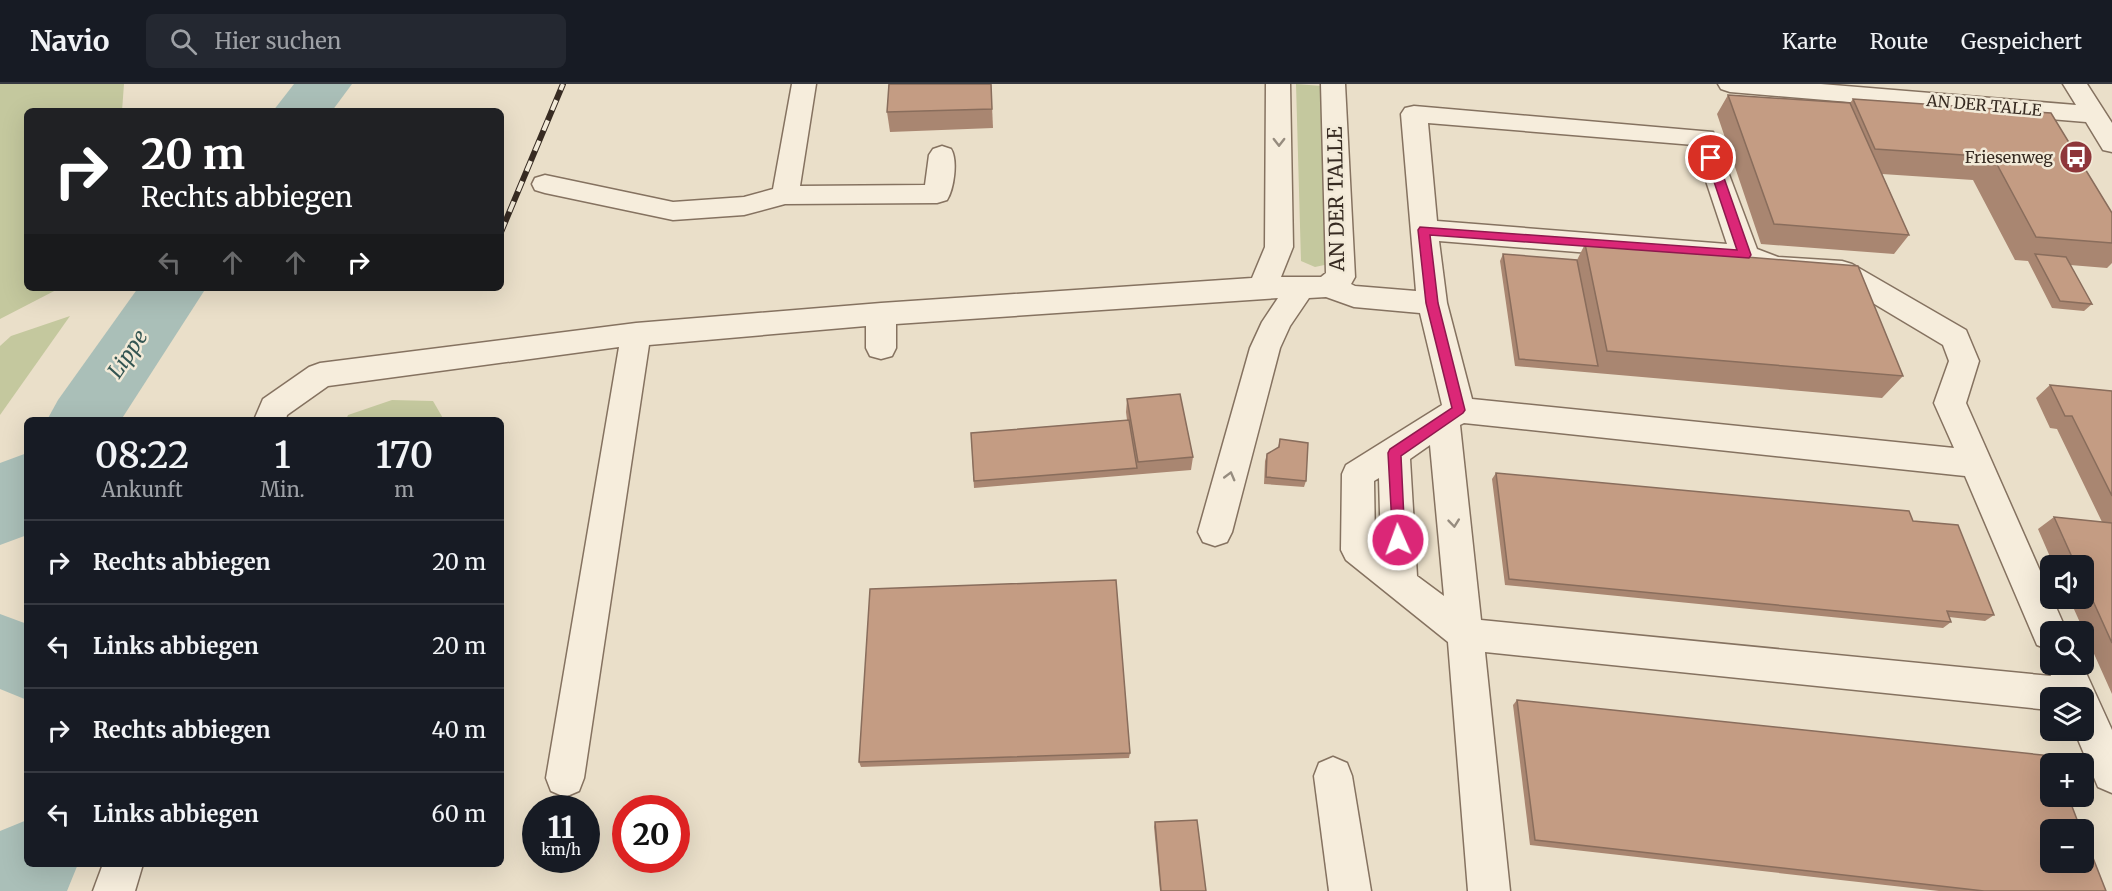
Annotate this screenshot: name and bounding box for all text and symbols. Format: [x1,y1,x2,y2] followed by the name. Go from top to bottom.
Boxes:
[146,14,566,68] search box
[30,23,110,59] text: Navio
[167,25,200,58] icon: search
[215,27,341,55] text: Hier suchen
[1782,28,1837,55] text: Karte
[1870,28,1928,55] text: Route
[1961,28,2082,55] text: Gespeichert
[1925,90,2043,120] street label: AN DER TALLE
[1322,126,1349,272] street label: AN DER TALLE
[141,128,245,180] text: 20 m
[42,132,120,210] icon: right
[1685,132,1736,183] pin
[1273,138,1285,147] one-way arrow
[2058,139,2094,175] bus stop icon: Friesenweg
[1694,141,1727,174] icon: arrive
[1965,147,2053,167] place label: Friesenweg
[141,180,353,214] text: Rechts abbiegen
[153,246,186,279] icon: left
[216,246,249,279] icon: ahead
[279,246,312,279] icon: ahead
[342,246,375,279] icon: right
[102,324,154,383] water label: Lippe
[95,433,189,478] text: 08:22
[274,433,291,478] text: 1
[375,433,433,478] text: 170
[1223,471,1235,482] one-way arrow
[102,477,183,502] text: Ankunft
[260,477,305,502] text: Min.
[394,477,414,502] text: m
[1366,508,1430,572] position arrow
[1447,518,1460,527] one-way arrow
[42,546,75,579] icon: right
[93,548,270,576] text: Rechts abbiegen
[432,548,486,576] text: 20 m
[2040,555,2094,873] map controls
[2040,555,2094,609] button: sound
[2040,621,2094,675] button: search
[42,630,75,663] icon: left
[93,632,259,660] text: Links abbiegen
[432,632,486,660] text: 20 m
[2040,687,2094,741] button: layers
[42,714,75,747] icon: right
[93,716,270,744] text: Rechts abbiegen
[431,716,486,744] text: 40 m
[2040,753,2094,807] button: +
[612,795,690,873] speed limit sign: 20
[42,798,75,831] icon: left
[93,800,259,828] text: Links abbiegen
[432,800,486,828] text: 60 m
[547,808,574,846] text: 11
[2040,819,2094,873] button: −
[541,840,581,859] text: km/h

